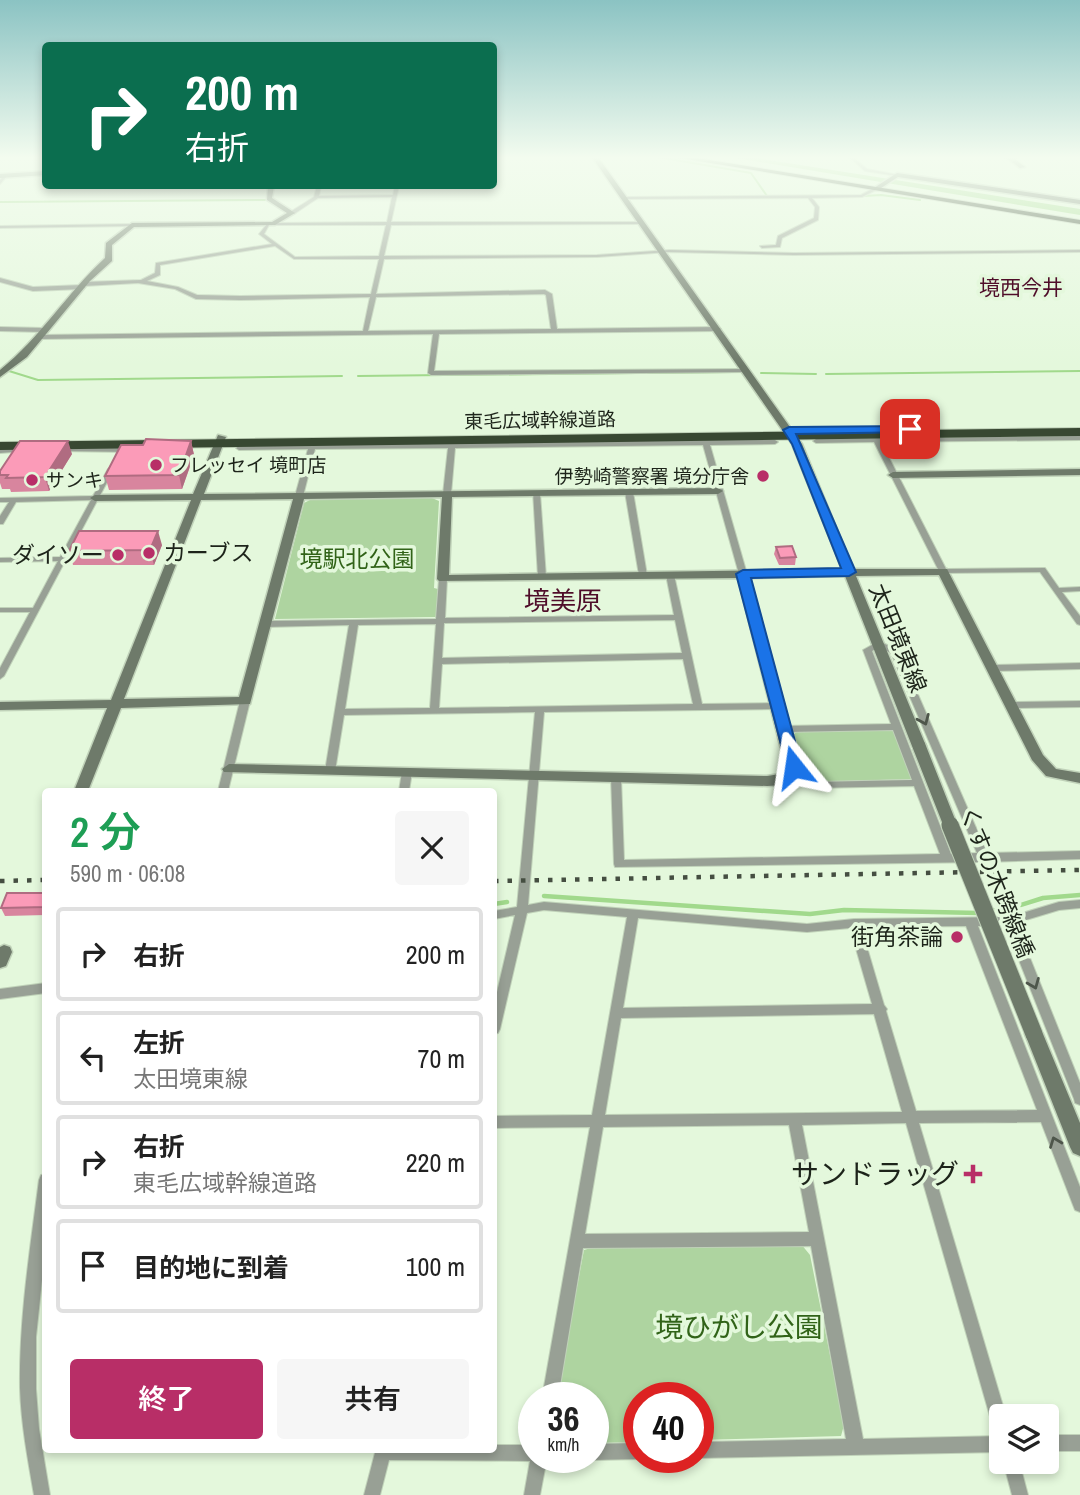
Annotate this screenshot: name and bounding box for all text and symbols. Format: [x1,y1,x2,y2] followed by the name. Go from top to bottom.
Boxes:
[185,59,299,125] text: 200 m
[70,70,161,161] icon: right
[185,126,249,169] text: 右折
[979,273,1063,302] district label: 境西今井
[880,399,940,459] pin
[464,406,616,434] street label: 東毛広域幹線道路
[891,410,929,448] icon: arrive
[170,452,326,478] place label: フレッセイ 境町店
[148,457,164,473] marker: フレッセイ 境町店
[555,463,749,489] place label: 伊勢崎警察署 境分庁舎
[46,467,103,493] place label: サンキ
[755,468,771,484] marker: 伊勢崎警察署 境分庁舎
[24,472,40,488] marker: サンキ
[163,537,254,568] place label: カーブス
[12,539,104,570] place label: ダイソー
[300,543,415,574] park label: 境駅北公園
[141,545,157,561] marker: カーブス
[110,547,126,563] marker: ダイソー
[863,579,934,697] street label: 太田境東線
[524,583,602,618] district label: 境美原
[916,713,930,725] one-way arrow
[757,730,831,804] position arrow
[953,801,1042,962] street label: くすの木跨線橋
[70,804,141,860] text: 2 分
[395,811,469,885] button: close
[70,858,185,889] text: 590 m · 06:08
[851,921,943,952] place label: 街角茶論
[949,929,965,945] marker: 街角茶論
[74,935,112,973] icon: right
[406,937,465,972] text: 200 m
[133,938,185,973] text: 右折
[1026,977,1040,990] one-way arrow
[133,1025,185,1060] text: 左折
[74,1039,112,1077] icon: left
[418,1041,465,1076] text: 70 m
[133,1063,248,1094] text: 太田境東線
[133,1129,185,1164] text: 右折
[1050,1136,1064,1148] one-way arrow
[74,1143,112,1181] icon: right
[406,1145,465,1180] text: 220 m
[791,1155,959,1193] place label: サンドラッグ
[965,1166,981,1182] marker: サンドラッグ
[133,1167,317,1198] text: 東毛広域幹線道路
[74,1247,112,1285] icon: arrive
[406,1249,465,1284] text: 100 m
[133,1250,289,1285] text: 目的地に到着
[655,1308,823,1346] park label: 境ひがし公園
[70,1359,263,1439] button: 終了
[277,1359,469,1439] button: 共有
[623,1382,714,1473] speed limit sign: 40
[548,1395,579,1442] text: 36
[989,1404,1059,1474] map controls
[989,1404,1059,1474] button: layers
[548,1432,580,1457] text: km/h

